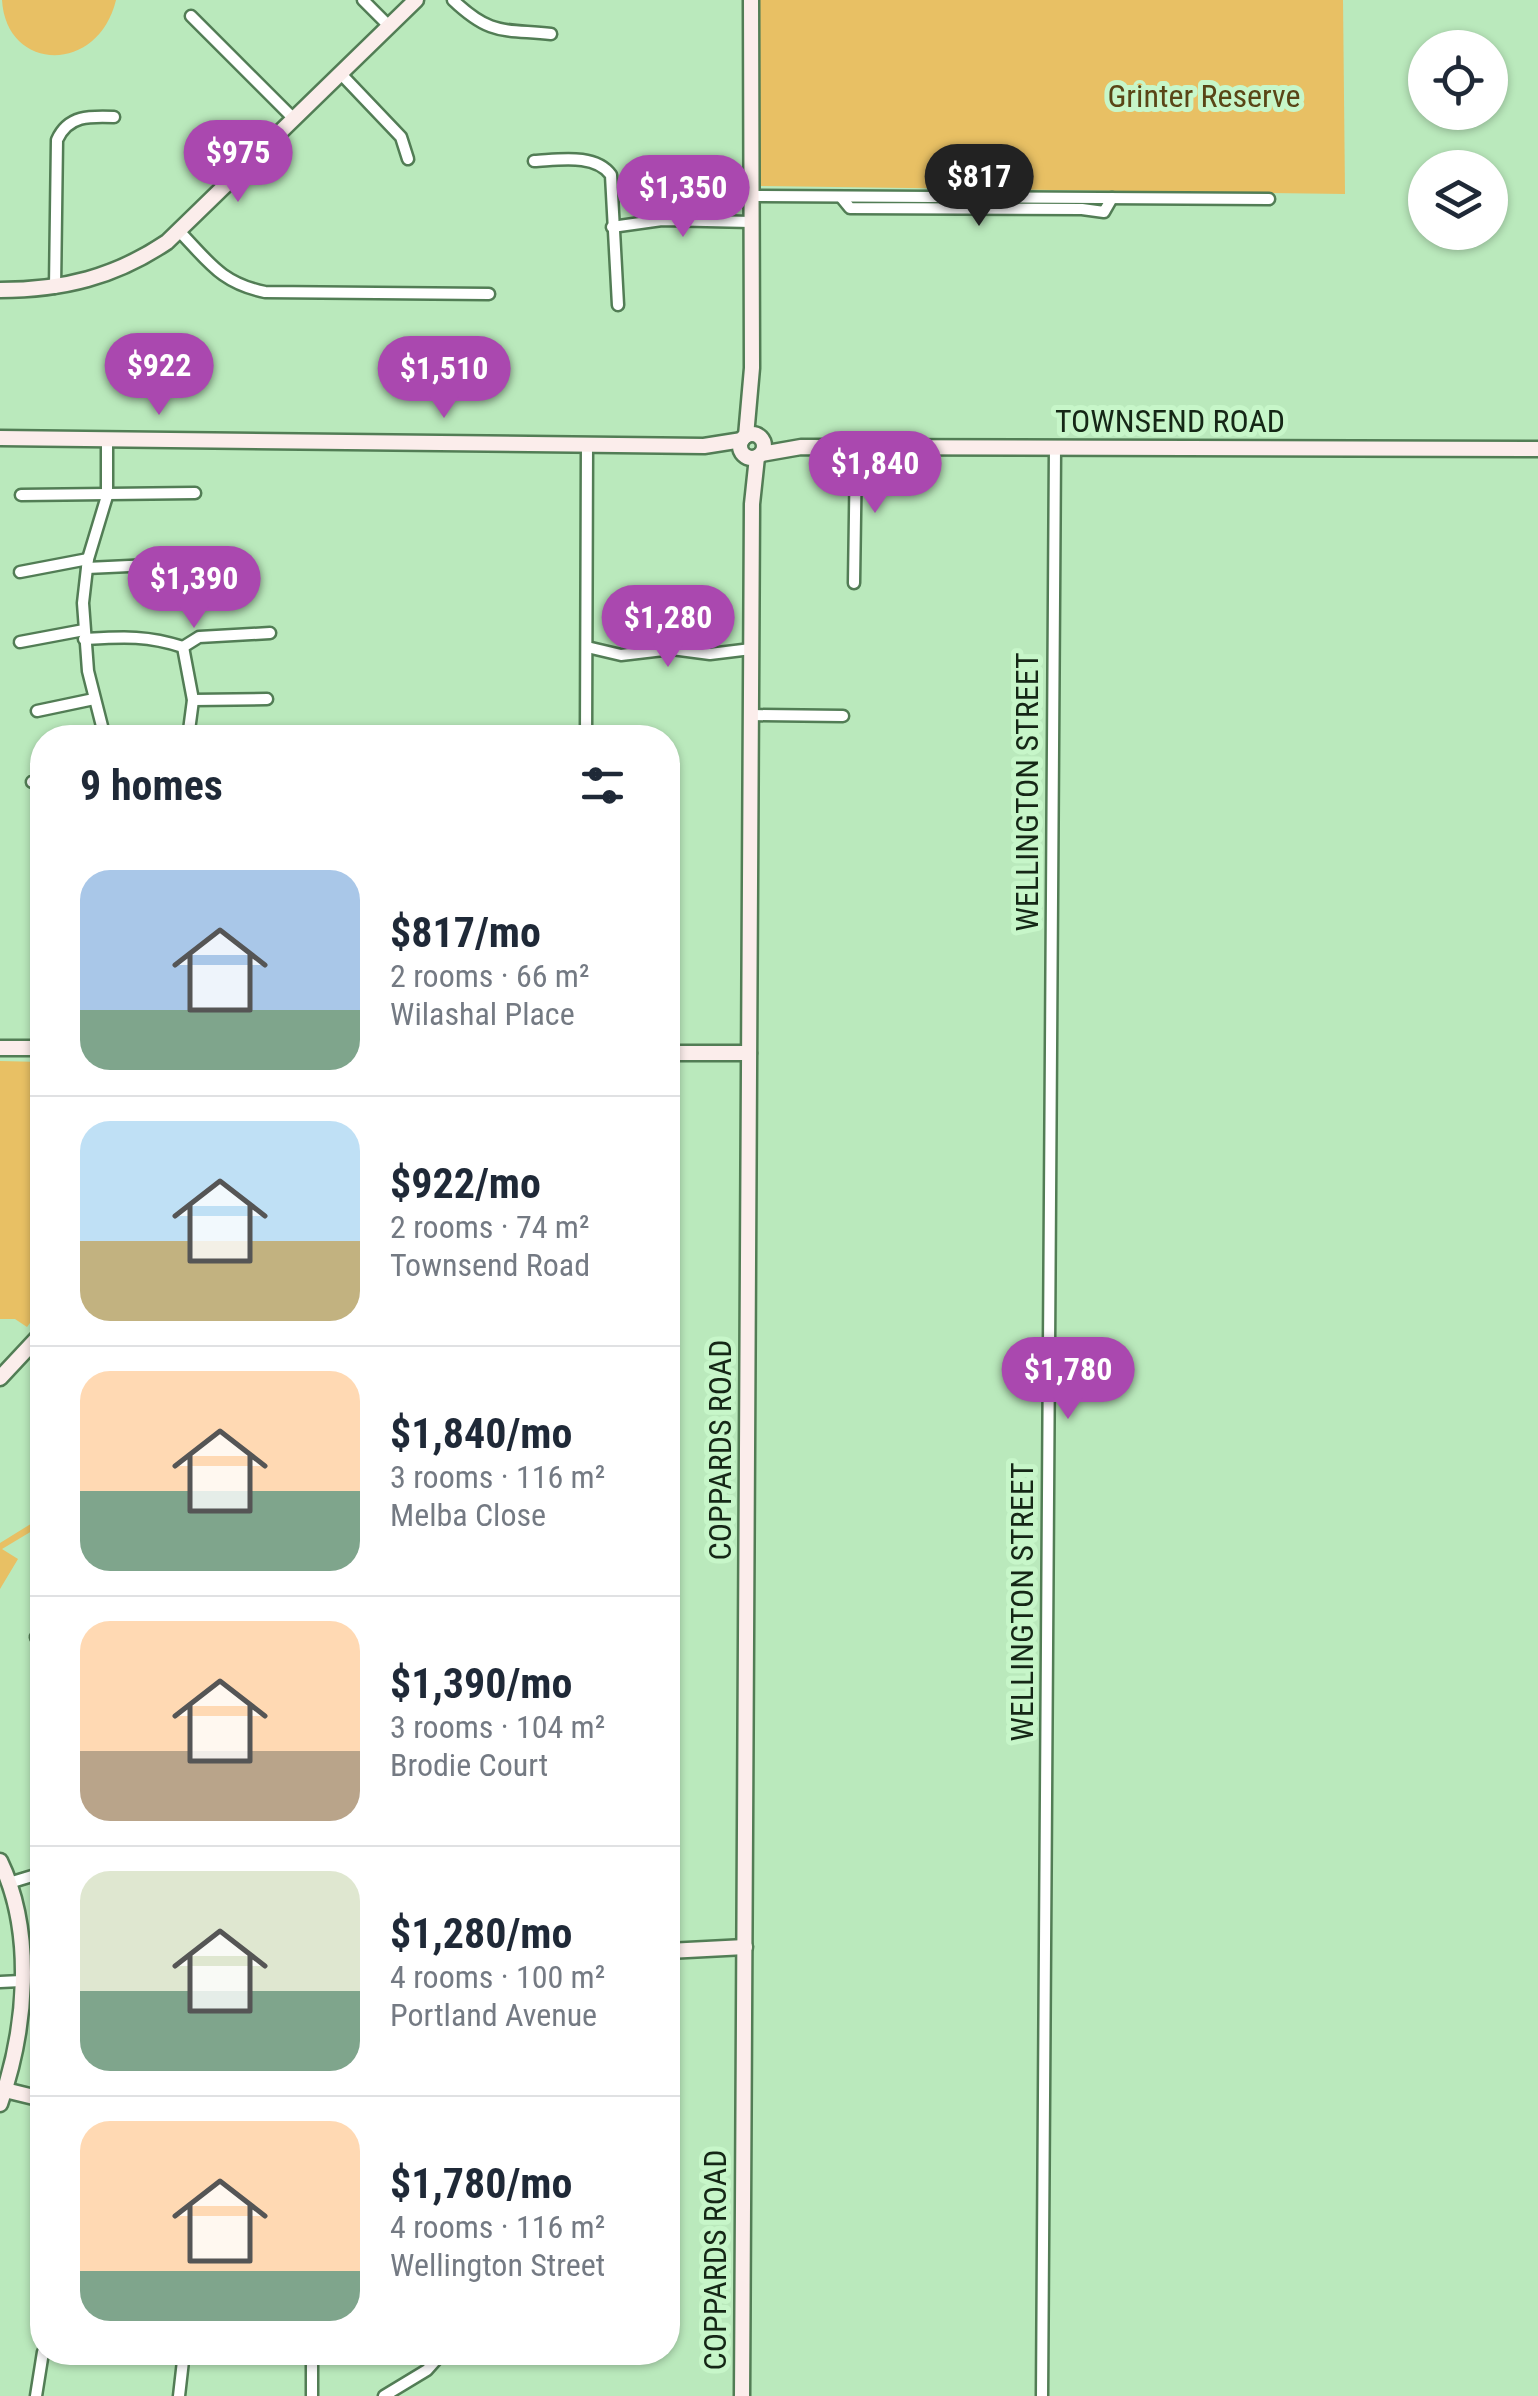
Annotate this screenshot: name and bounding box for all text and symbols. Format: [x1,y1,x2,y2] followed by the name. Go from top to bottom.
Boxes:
[1408,30,1508,250] map controls
[1408,30,1508,130] button: locate
[1107,77,1301,115] park label: Grinter Reserve
[179,120,297,205] pin: $975
[206,133,270,171] text: $975
[920,144,1038,229] pin: $817
[1408,150,1508,250] button: layers
[602,155,764,240] pin: $1,350
[947,157,1011,195] text: $817
[639,168,727,206] text: $1,350
[100,333,218,418] pin: $922
[363,336,525,421] pin: $1,510
[127,346,191,384] text: $922
[400,349,488,387] text: $1,510
[1055,402,1285,440] street label: TOWNSEND ROAD
[794,431,956,516] pin: $1,840
[831,444,919,482] text: $1,840
[113,546,275,631] pin: $1,390
[150,559,238,597] text: $1,390
[587,585,749,670] pin: $1,280
[624,598,712,636] text: $1,280
[1008,652,1046,932] street label: WELLINGTON STREET
[575,758,630,813] icon: filters
[80,761,223,810] text: 9 homes
[390,908,541,957] text: $817/mo
[160,910,280,1030] icon: home
[390,957,589,995] text: 2 rooms · 66 m²
[390,995,575,1033] text: Wilashal Place
[390,1159,541,1208] text: $922/mo
[160,1161,280,1281] icon: home
[390,1208,589,1246] text: 2 rooms · 74 m²
[390,1246,590,1284] text: Townsend Road
[987,1337,1149,1422] pin: $1,780
[701,1340,739,1560] street label: COPPARDS ROAD
[1024,1350,1112,1388] text: $1,780
[390,1409,572,1458] text: $1,840/mo
[160,1411,280,1531] icon: home
[390,1458,605,1496] text: 3 rooms · 116 m²
[1003,1462,1041,1742] street label: WELLINGTON STREET
[390,1496,546,1534] text: Melba Close
[390,1659,572,1708] text: $1,390/mo
[160,1661,280,1781] icon: home
[390,1708,605,1746] text: 3 rooms · 104 m²
[390,1746,548,1784] text: Brodie Court
[390,1909,572,1958] text: $1,280/mo
[160,1911,280,2031] icon: home
[390,1958,605,1996] text: 4 rooms · 100 m²
[390,1996,597,2034] text: Portland Avenue
[696,2150,734,2370] street label: COPPARDS ROAD
[390,2159,572,2208] text: $1,780/mo
[160,2161,280,2281] icon: home
[390,2208,605,2246] text: 4 rooms · 116 m²
[390,2246,605,2284] text: Wellington Street

